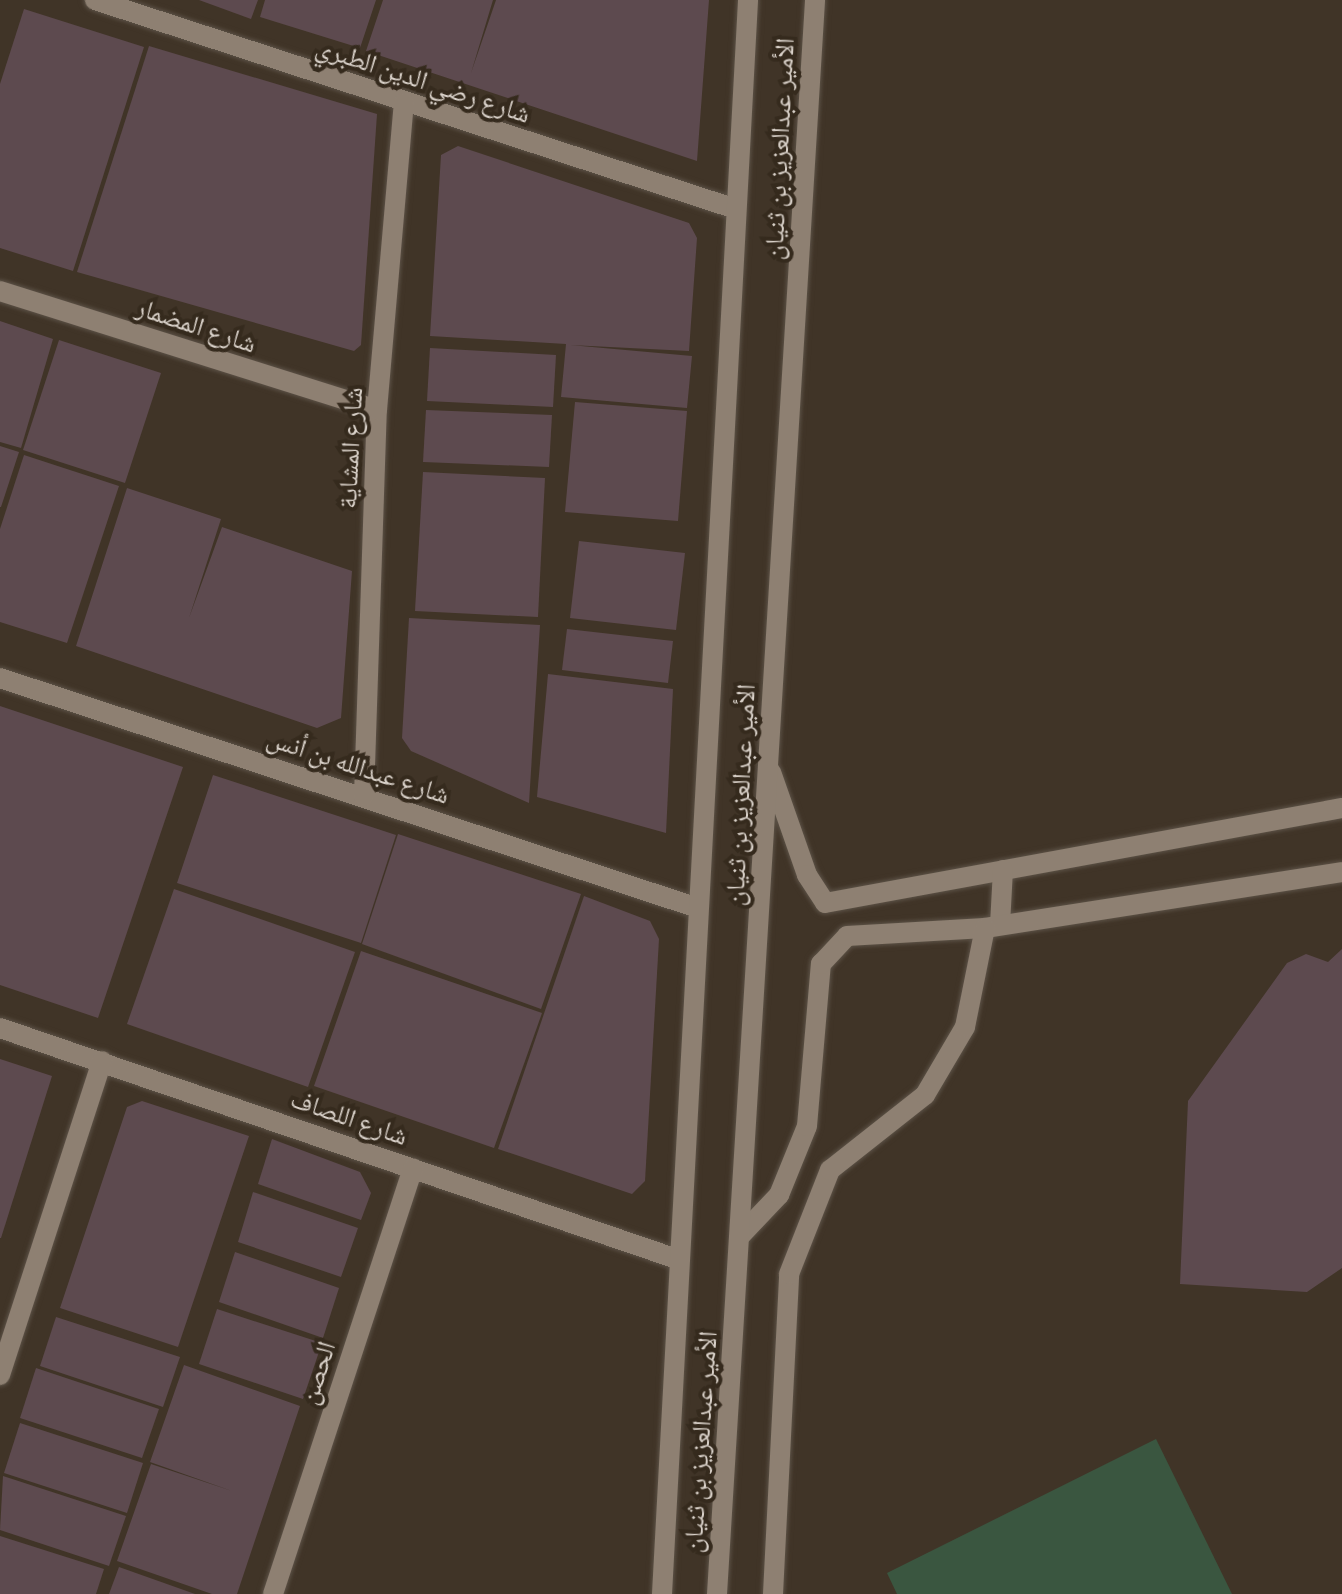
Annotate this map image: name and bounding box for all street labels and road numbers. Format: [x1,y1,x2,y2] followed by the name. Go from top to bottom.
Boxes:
[312,32,534,130] street label: شارع رضي الدين الطبري
[759,37,801,261] street label: الأمير عبدالعزيز بن ثنيان
[132,292,260,360] street label: شارع المضمار
[332,386,370,510] street label: شارع المشاية
[720,683,762,907] street label: الأمير عبدالعزيز بن ثنيان
[263,723,453,811] street label: شارع عبدالله بن أنس
[286,1083,412,1153] street label: شارع اللصاف
[678,1330,724,1554] street label: الأمير عبدالعزيز بن ثنيان
[293,1338,343,1408] street label: الحصن

